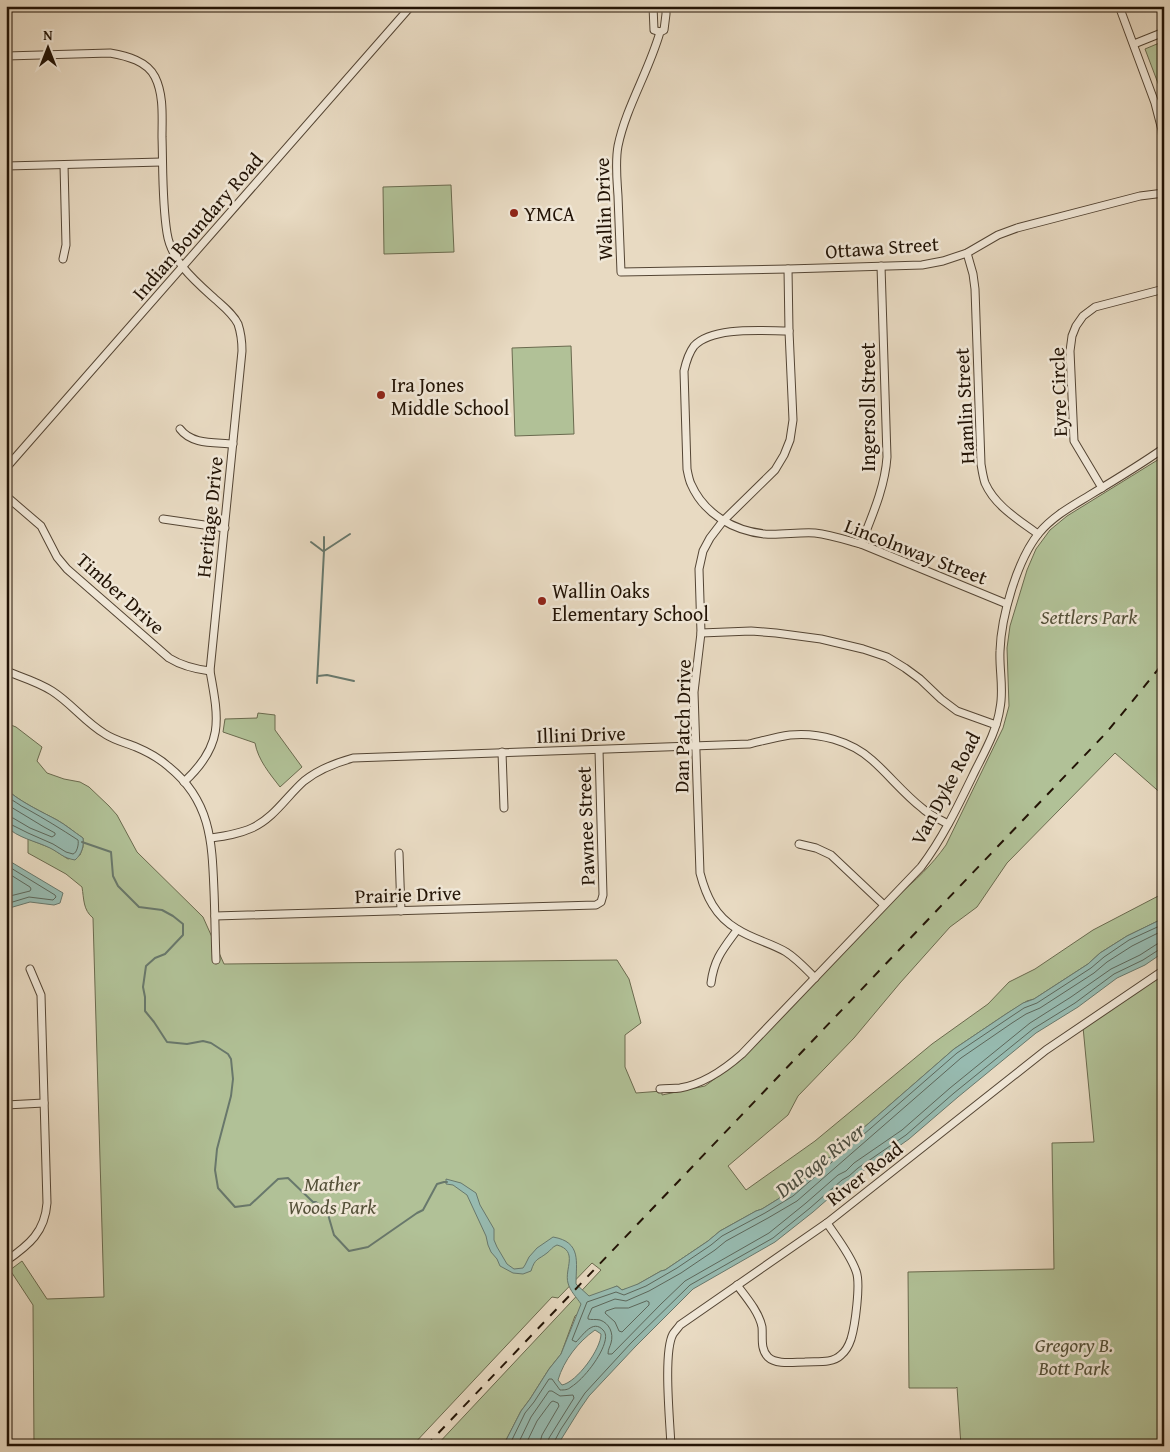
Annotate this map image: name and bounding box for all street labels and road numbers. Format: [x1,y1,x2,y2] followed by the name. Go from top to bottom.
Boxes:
[125,146,269,306] street label: Indian Boundary Road
[587,157,619,261] street label: Wallin Drive
[824,229,940,265] street label: Ottawa Street
[853,342,882,472] street label: Ingersoll Street
[946,347,982,465] street label: Hamlin Street
[1042,347,1074,437] street label: Eyre Circle
[188,455,230,579] street label: Heritage Drive
[840,510,992,592] street label: Lincolnway Street
[70,545,172,641] street label: Timber Drive
[666,659,698,793] street label: Dan Patch Drive
[536,718,626,750] street label: Illini Drive
[903,726,987,850] street label: Van Dyke Road
[568,766,602,886] street label: Pawnee Street
[354,878,462,910] street label: Prairie Drive
[819,1134,909,1212] street label: River Road

